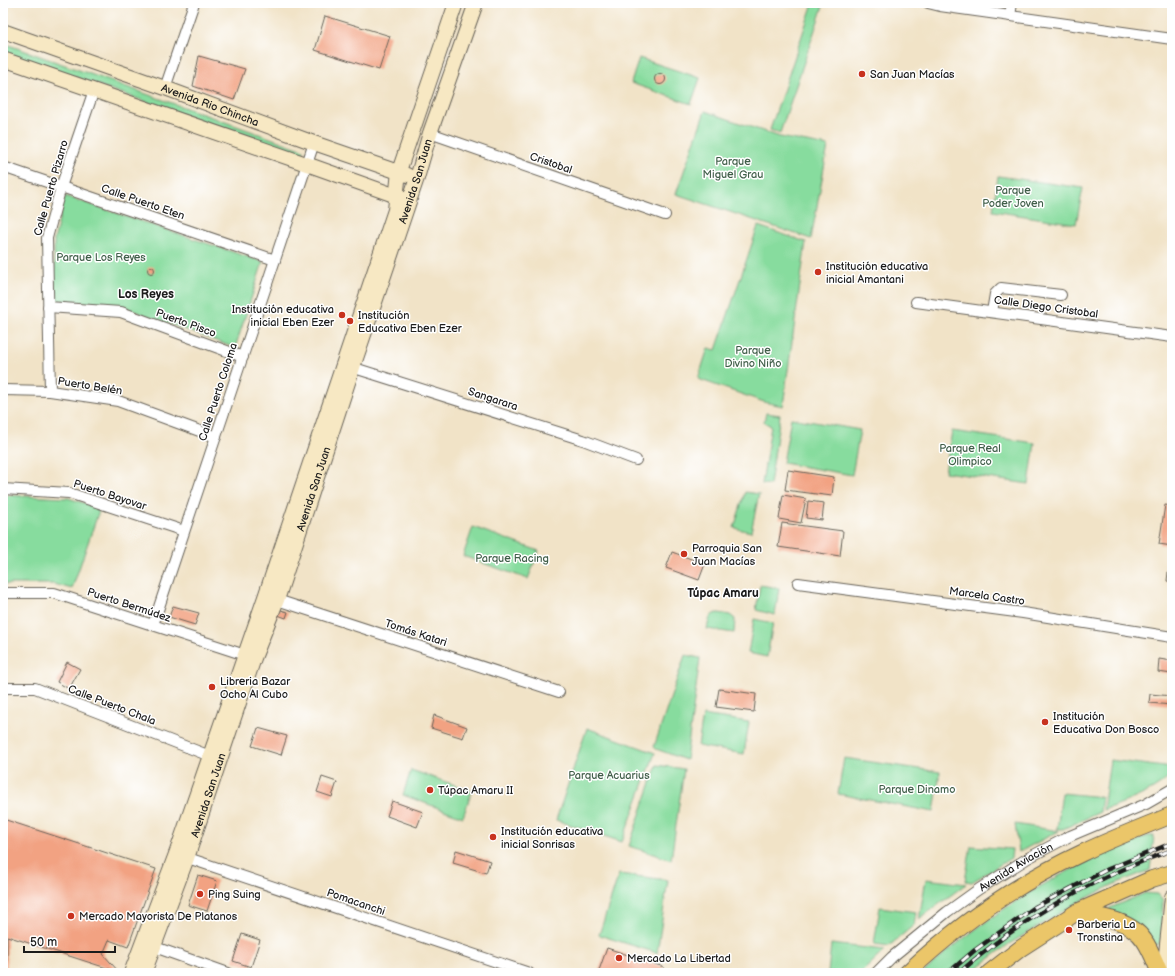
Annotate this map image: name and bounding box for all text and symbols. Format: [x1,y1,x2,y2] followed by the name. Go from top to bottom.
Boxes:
[870,68,955,81] place label: San Juan Macías
[857,69,867,79] marker: San Juan Macías
[160,81,261,129] street label: Avenida Rio Chincha
[396,137,434,225] street label: Avenida San Juan
[31,139,71,237] street label: Calle Puerto Pizarro
[528,150,574,176] street label: Cristobal
[703,155,763,181] park label: Parque Miguel Grau
[100,182,186,222] street label: Calle Puerto Eten
[982,184,1044,210] park label: Parque Poder Joven
[56,251,146,264] park label: Parque Los Reyes
[826,260,928,286] place label: Institución educativa inicial Amantani
[813,267,823,277] marker: Institución educativa inicial Amantani
[118,287,174,302] district label: Los Reyes
[993,293,1099,321] street label: Calle Diego Cristobal
[232,303,335,329] place label: Institución educativa inicial Eben Ezer
[154,306,218,340] street label: Puerto Pisco
[358,309,463,335] place label: Institución Educativa Eben Ezer
[337,310,347,320] marker: Institución educativa inicial Eben Ezer
[345,316,355,326] marker: Institución Educativa Eben Ezer
[196,341,240,443] street label: Calle Puerto Coloma
[725,344,781,370] park label: Parque Divino Niño
[57,374,123,398] street label: Puerto Belén
[466,385,520,413] street label: Sangarara
[939,442,1001,468] park label: Parque Real Olimpico
[293,445,333,533] street label: Avenida San Juan
[72,477,149,513] street label: Puerto Bayovar
[692,542,762,568] place label: Parroquia San Juan Macías
[679,549,689,559] marker: Parroquia San Juan Macías
[475,552,549,565] park label: Parque Racing
[948,584,1026,608] street label: Marcela Castro
[86,585,173,625] street label: Puerto Bermúdez
[687,586,759,601] district label: Túpac Amaru
[383,617,449,649] street label: Tomás Katari
[220,675,291,701] place label: Libreria Bazar Ocho Al Cubo
[66,682,158,728] street label: Calle Puerto Chala
[207,682,217,692] marker: Libreria Bazar Ocho Al Cubo
[1053,710,1159,736] place label: Institución Educativa Don Bosco
[1040,717,1050,727] marker: Institución Educativa Don Bosco
[188,751,228,839] street label: Avenida San Juan
[568,769,650,782] park label: Parque Acuarius
[879,783,955,796] park label: Parque Dinamo
[438,784,514,797] place label: Túpac Amaru II
[425,785,435,795] marker: Túpac Amaru II
[501,825,603,851] place label: Institución educativa inicial Sonrisas
[488,832,498,842] marker: Institución educativa inicial Sonrisas
[976,840,1055,894] street label: Avenida Aviación
[325,886,387,918] street label: Pomacanchi
[208,888,261,901] place label: Ping Suing
[195,889,205,899] marker: Ping Suing
[79,910,238,923] place label: Mercado Mayorista De Platanos
[66,911,76,921] marker: Mercado Mayorista De Platanos
[1077,918,1135,944] place label: Barberia La Tronstina
[1064,925,1074,935] marker: Barberia La Tronstina
[24,928,115,954] scale bar
[30,935,57,950] text: 50 m
[627,952,731,965] place label: Mercado La Libertad
[614,953,624,963] marker: Mercado La Libertad

